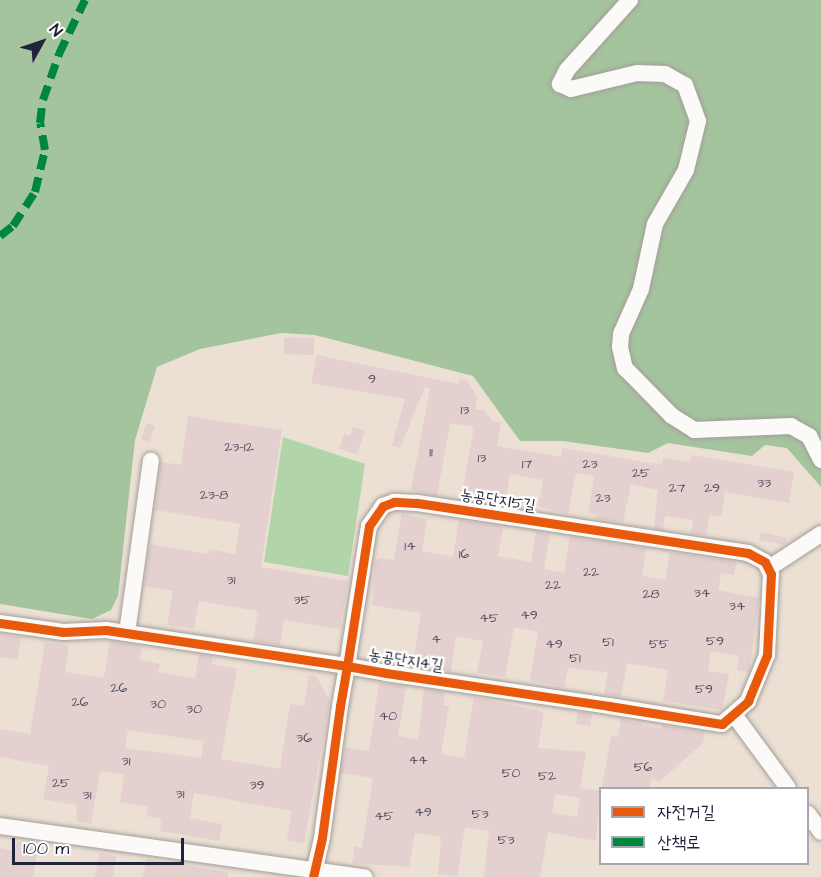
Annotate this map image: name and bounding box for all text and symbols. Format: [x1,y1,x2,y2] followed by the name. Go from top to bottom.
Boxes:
[12,12,72,72] north arrow
[44,20,67,41] text: N
[368,371,376,387] house number: 9
[461,402,469,418] house number: 13
[224,439,254,455] house number: 23-12
[429,444,433,460] house number: 11
[478,450,486,466] house number: 13
[522,456,532,472] house number: 17
[582,456,598,472] house number: 23
[632,465,650,481] house number: 25
[757,475,771,491] house number: 33
[669,480,685,496] house number: 27
[704,480,720,496] house number: 29
[459,485,537,515] street label: 농공단지5길
[200,487,228,503] house number: 23-8
[595,490,611,506] house number: 23
[404,538,416,554] house number: 14
[459,546,469,562] house number: 16
[583,564,599,580] house number: 22
[227,572,235,588] house number: 31
[545,577,561,593] house number: 22
[694,585,710,601] house number: 34
[642,586,660,602] house number: 28
[293,592,311,608] house number: 35
[729,598,745,614] house number: 34
[520,607,538,623] house number: 49
[479,610,499,626] house number: 45
[431,631,441,647] house number: 4
[706,633,724,649] house number: 59
[602,634,614,650] house number: 51
[545,636,563,652] house number: 49
[649,636,669,652] house number: 55
[367,645,445,675] street label: 농공단지4길
[569,650,581,666] house number: 51
[111,680,127,696] house number: 26
[695,681,713,697] house number: 59
[72,694,88,710] house number: 26
[150,696,166,712] house number: 30
[186,701,202,717] house number: 30
[379,708,397,724] house number: 40
[296,730,312,746] house number: 36
[408,752,428,768] house number: 44
[122,753,130,769] house number: 31
[634,759,652,775] house number: 56
[502,765,520,781] house number: 50
[538,768,556,784] house number: 52
[52,775,70,791] house number: 25
[249,777,265,793] house number: 39
[176,786,184,802] house number: 31
[83,787,91,803] house number: 31
[599,787,809,865] legend
[657,800,715,825] text: 자전거길
[414,804,432,820] house number: 49
[471,806,489,822] house number: 53
[374,808,394,824] house number: 45
[15,826,188,864] scale bar
[657,830,700,855] text: 산책로
[497,832,515,848] house number: 53
[23,836,69,861] text: 100 m

